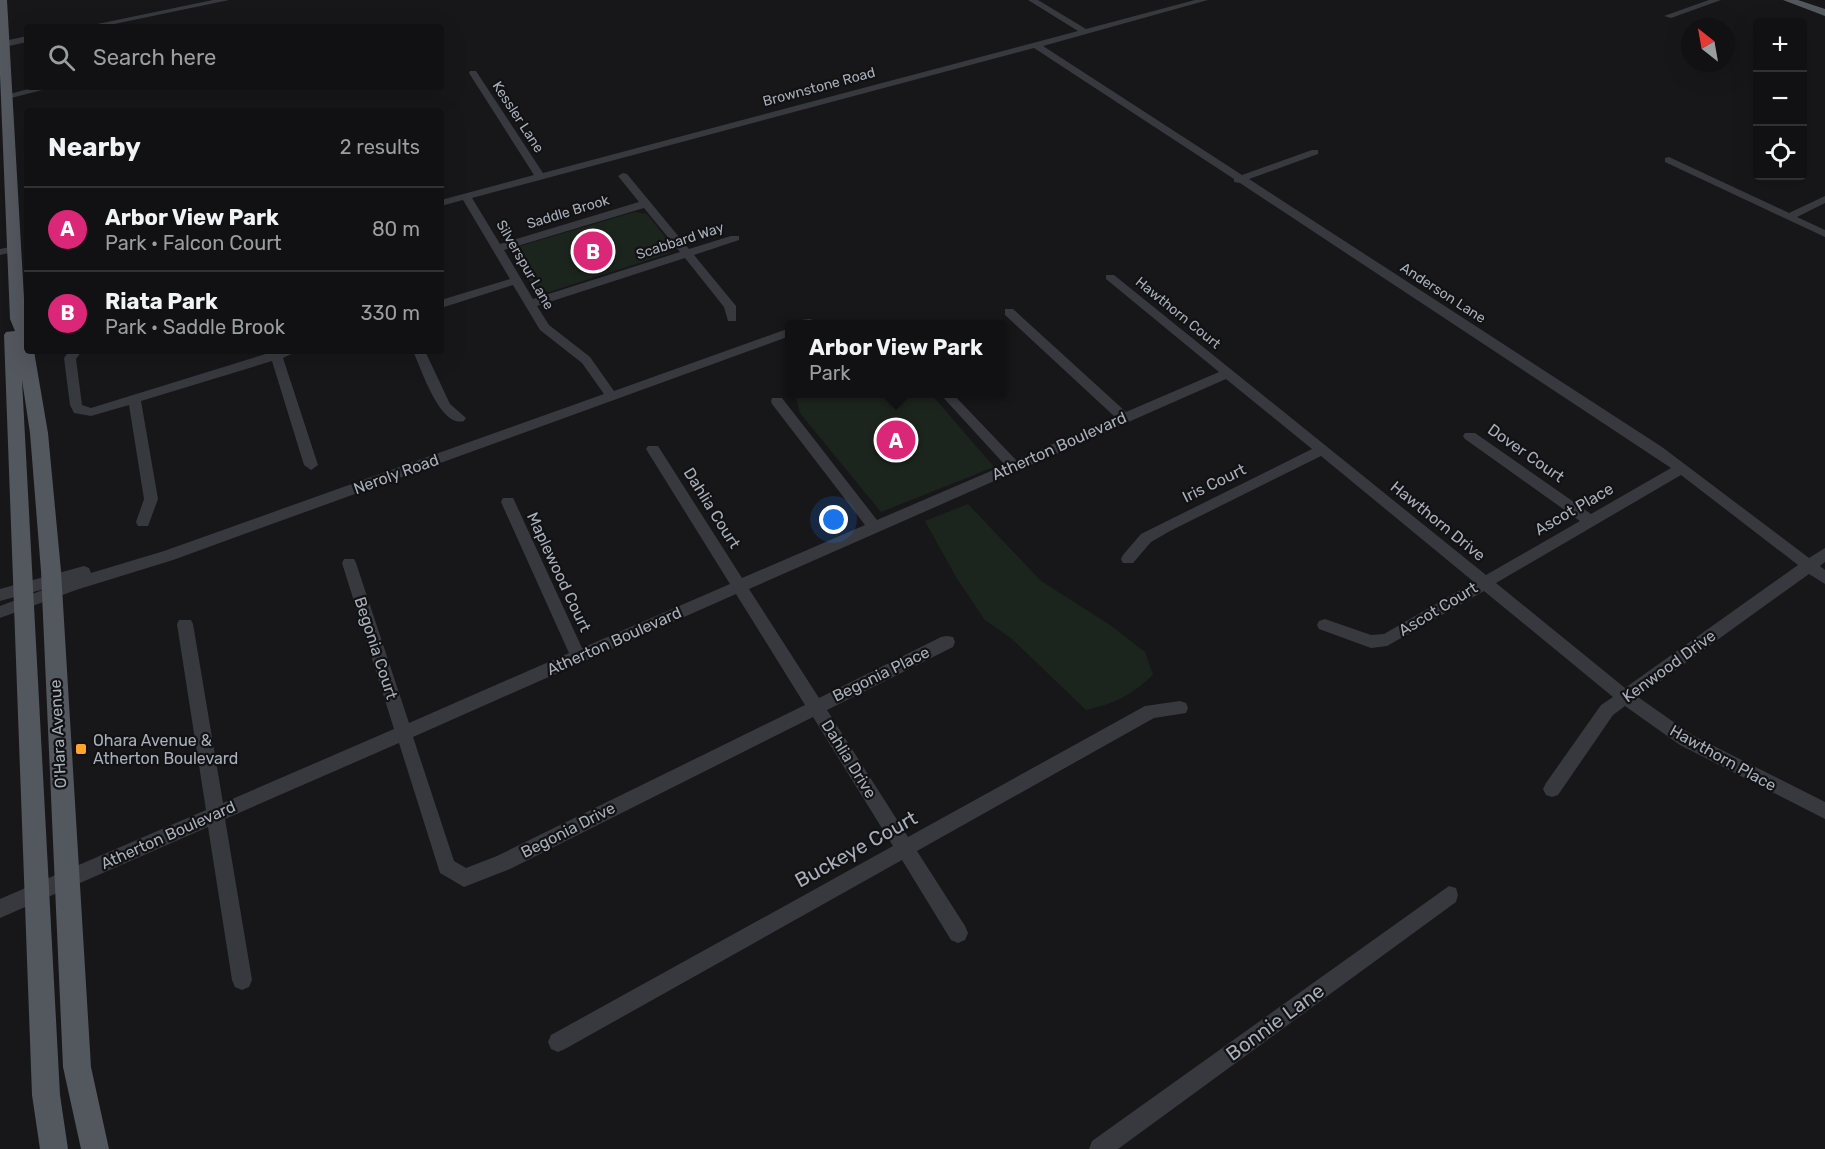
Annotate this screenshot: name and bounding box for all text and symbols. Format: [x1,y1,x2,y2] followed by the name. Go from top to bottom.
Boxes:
[1681,18,1735,72] north arrow
[1753,18,1807,180] map controls
[1753,18,1807,72] button: +
[24,24,444,90] search box
[45,41,78,74] icon: search
[93,44,216,71] text: Search here
[761,64,877,110] street label: Brownstone Road
[1753,72,1807,126] button: −
[489,78,547,156] street label: Kessler Lane
[1753,126,1807,180] button: locate
[48,132,141,163] text: Nearby
[340,135,420,159] text: 2 results
[525,191,612,233] street label: Saddle Brook
[105,204,279,231] text: Arbor View Park
[60,217,75,241] text: A
[372,217,420,241] text: 80 m
[493,217,558,313] street label: Silverspur Lane
[634,219,726,263] street label: Scabbard Way
[574,228,612,274] pin: B
[105,231,282,255] text: Park · Falcon Court
[1397,259,1489,327] street label: Anderson Lane
[1132,273,1224,353] street label: Hawthorn Court
[105,288,218,315] text: Riata Park
[60,301,75,325] text: B
[361,301,420,325] text: 330 m
[105,315,285,339] text: Park · Saddle Brook
[785,320,1007,398] popup
[809,334,983,361] text: Arbor View Park
[809,361,851,385] text: Park
[989,408,1129,484] street label: Atherton Boulevard
[876,418,916,462] pin: A
[1484,420,1568,486] street label: Dover Court
[351,450,441,498] street label: Neroly Road
[1179,460,1249,506] street label: Iris Court
[680,464,744,552] street label: Dahlia Court
[1387,477,1489,565] street label: Hawthorn Drive
[1531,479,1617,539] street label: Ascot Place
[819,505,848,534] your location
[523,509,595,635] street label: Maplewood Court
[1395,578,1481,640] street label: Ascot Court
[351,594,401,702] street label: Begonia Court
[544,603,684,679] street label: Atherton Boulevard
[1619,626,1719,706] street label: Kenwood Drive
[829,642,933,706] street label: Begonia Place
[46,679,70,789] street label: O'Hara Avenue
[817,716,881,802] street label: Dahlia Drive
[1666,721,1780,795] street label: Hawthorn Place
[93,731,238,768] place label: Ohara Avenue & Atherton Boulevard
[74,742,88,756] marker: Ohara Avenue & Atherton Boulevard
[98,797,238,873] street label: Atherton Boulevard
[518,798,618,862] street label: Begonia Drive
[791,805,922,892] street label: Buckeye Court
[1221,978,1329,1066] street label: Bonnie Lane

